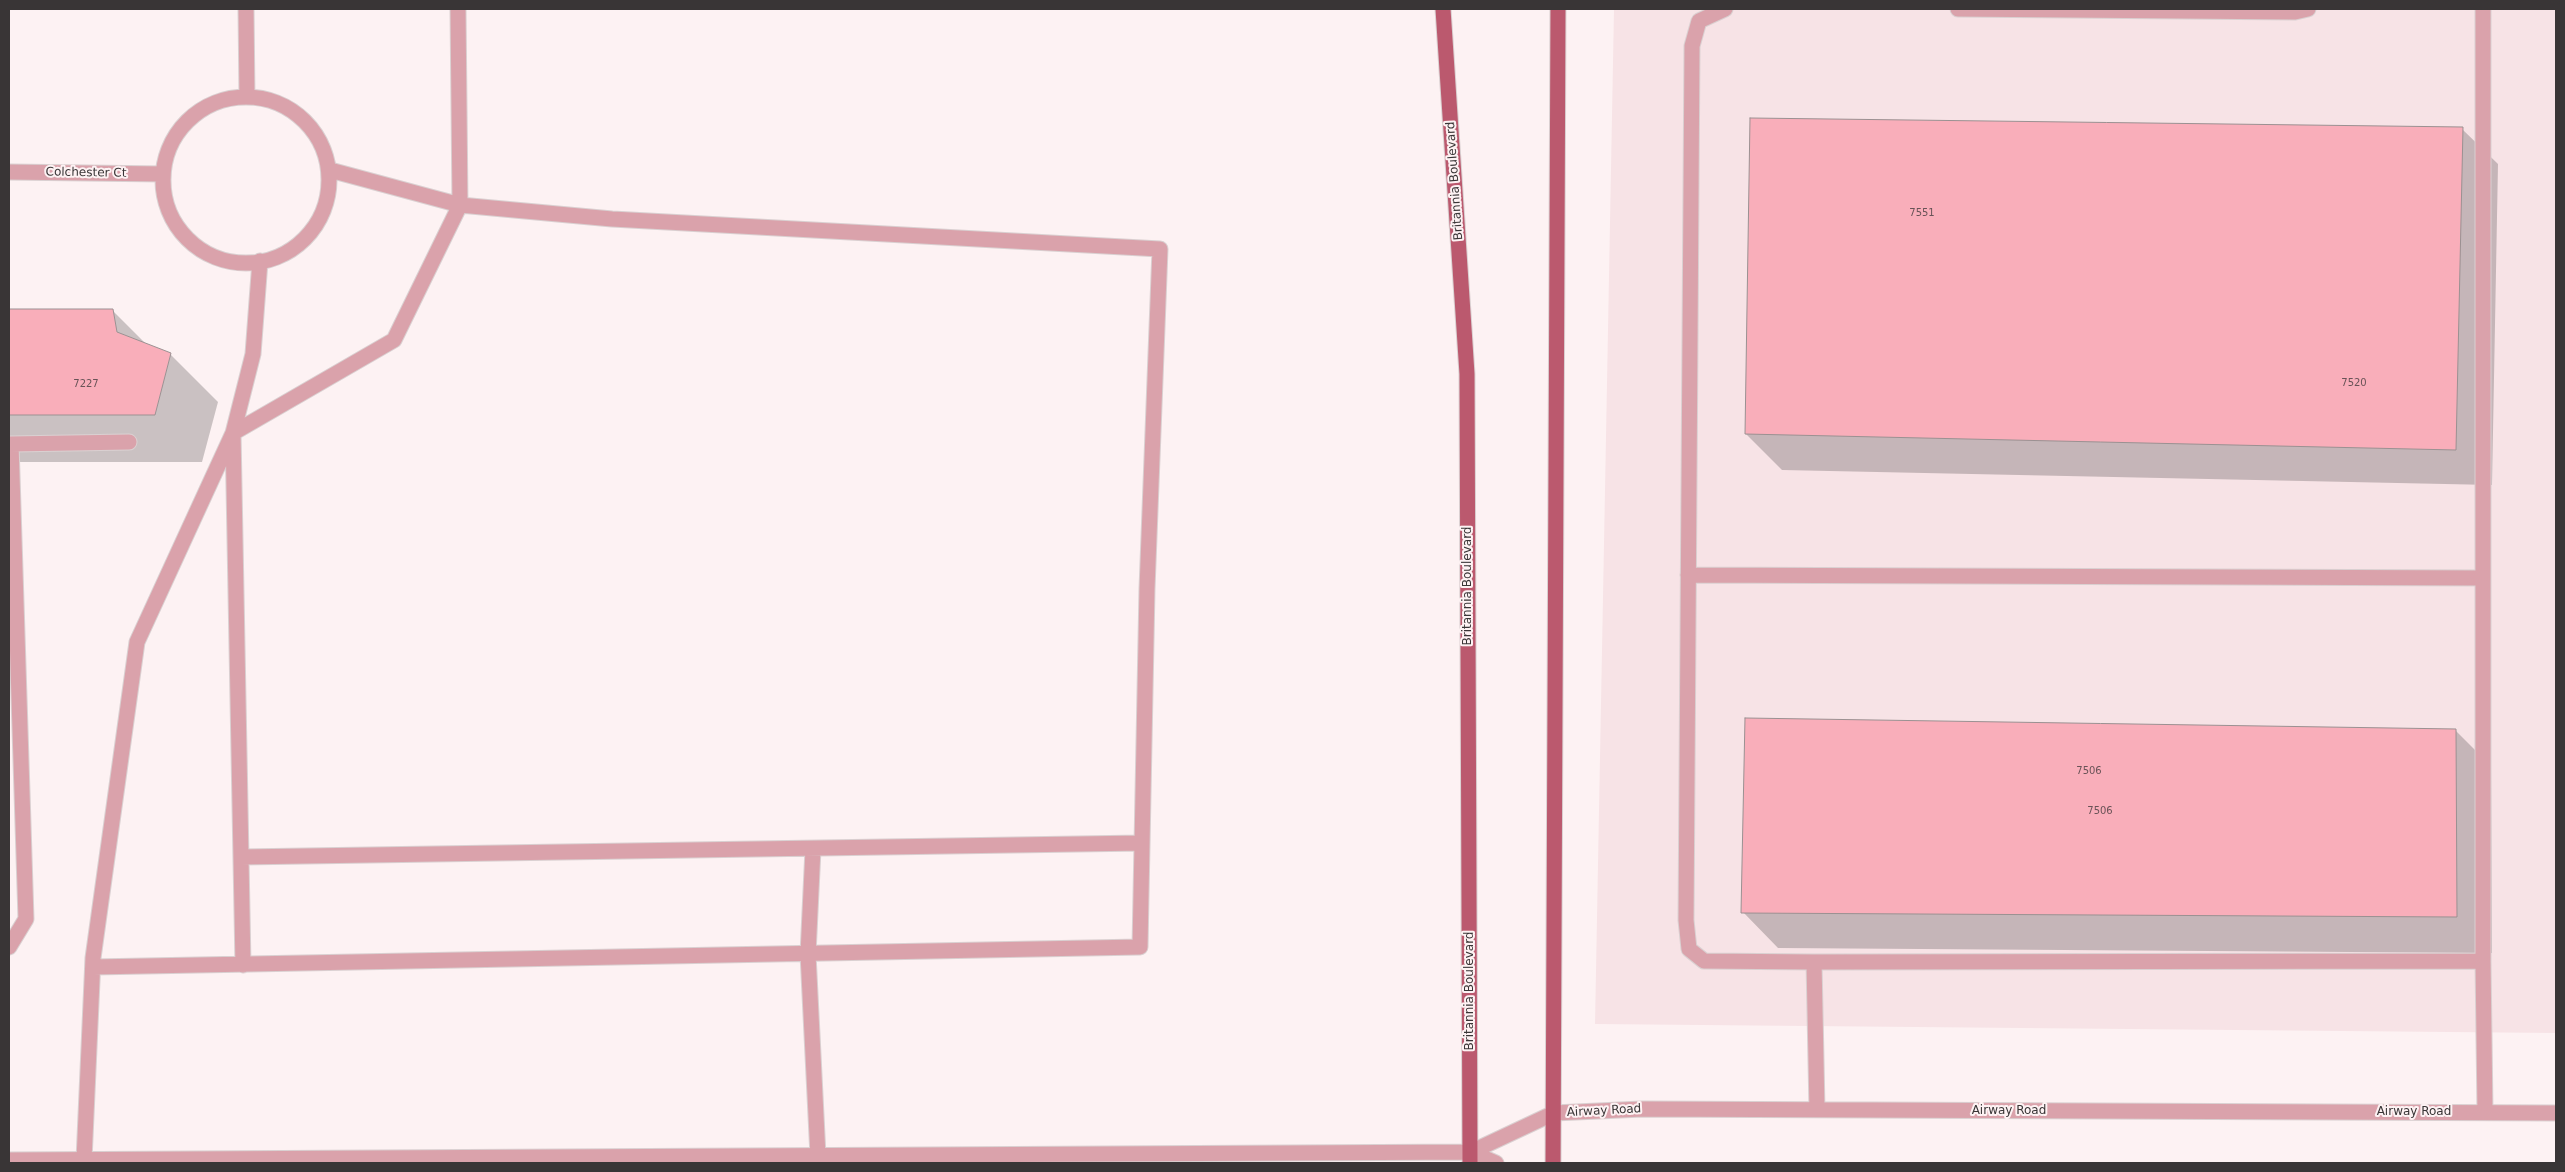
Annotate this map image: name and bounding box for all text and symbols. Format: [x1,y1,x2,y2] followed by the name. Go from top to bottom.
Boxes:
[1444,121,1466,241] street label: Britannia Boulevard
[45,165,127,181] street label: Colchester Ct
[1909,207,1935,219] house number: 7551
[2341,377,2367,389] house number: 7520
[73,378,99,390] house number: 7227
[1461,527,1475,645] street label: Britannia Boulevard
[2076,765,2102,777] house number: 7506
[2087,805,2113,817] house number: 7506
[1463,932,1477,1050] street label: Britannia Boulevard
[1566,1102,1642,1120] street label: Airway Road
[1972,1104,2046,1118] street label: Airway Road
[2377,1105,2451,1119] street label: Airway Road

